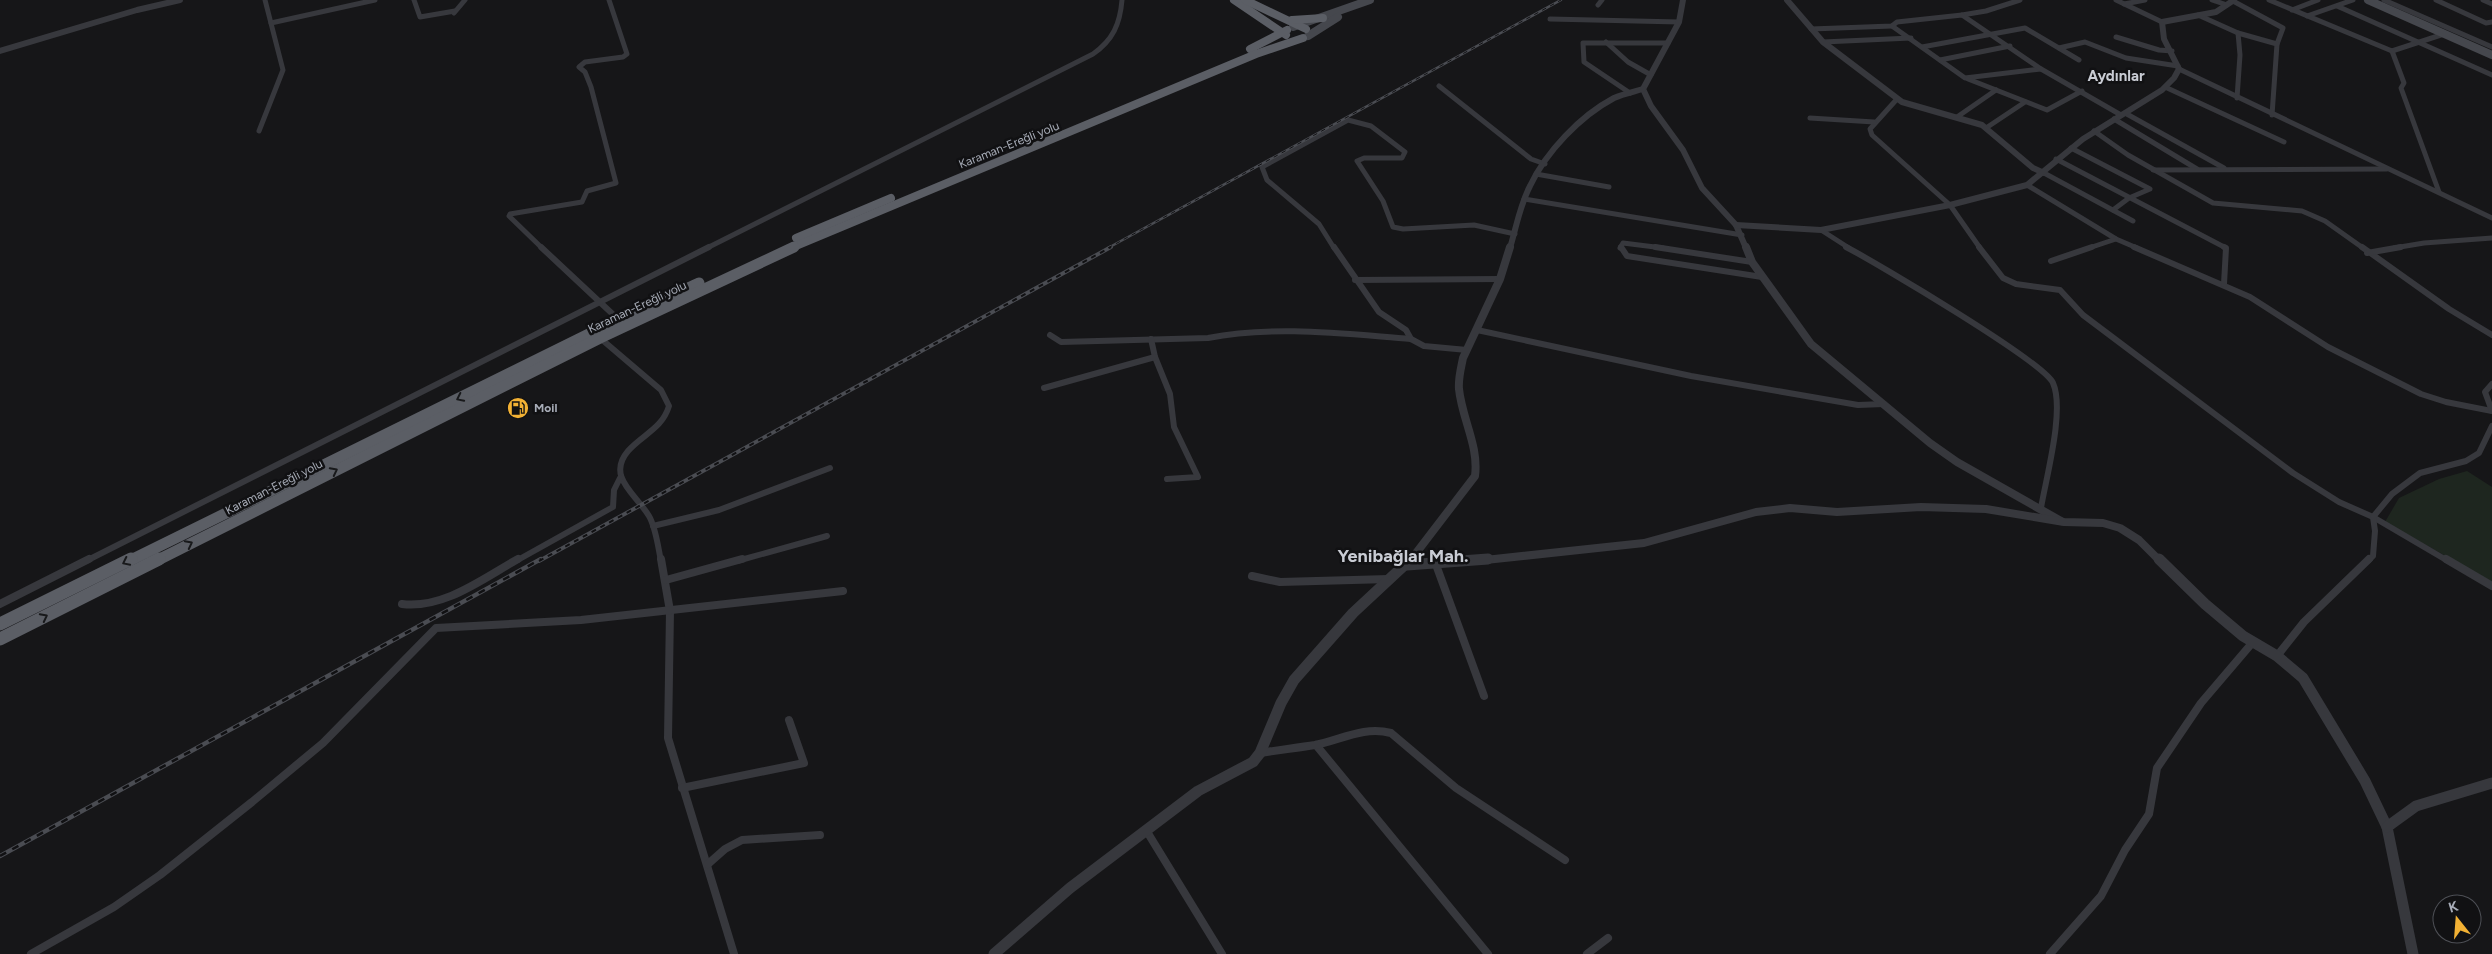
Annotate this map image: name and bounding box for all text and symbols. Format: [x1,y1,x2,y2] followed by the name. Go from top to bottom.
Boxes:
[2087,67,2145,85] district label: Aydınlar
[957,118,1061,172] street label: Karaman-Ereğli yolu
[585,278,689,336] street label: Karaman-Ereğli yolu
[456,391,465,402] one-way arrow
[506,396,530,420] fuel station icon: Moil
[534,401,557,415] place label: Moil
[223,456,325,518] street label: Karaman-Ereğli yolu
[329,467,338,477] one-way arrow
[184,540,193,550] one-way arrow
[1337,545,1469,567] district label: Yenibağlar Mah.
[122,556,131,566] one-way arrow
[38,613,47,623] one-way arrow
[2432,894,2482,944] north arrow
[2446,897,2461,917] text: K

